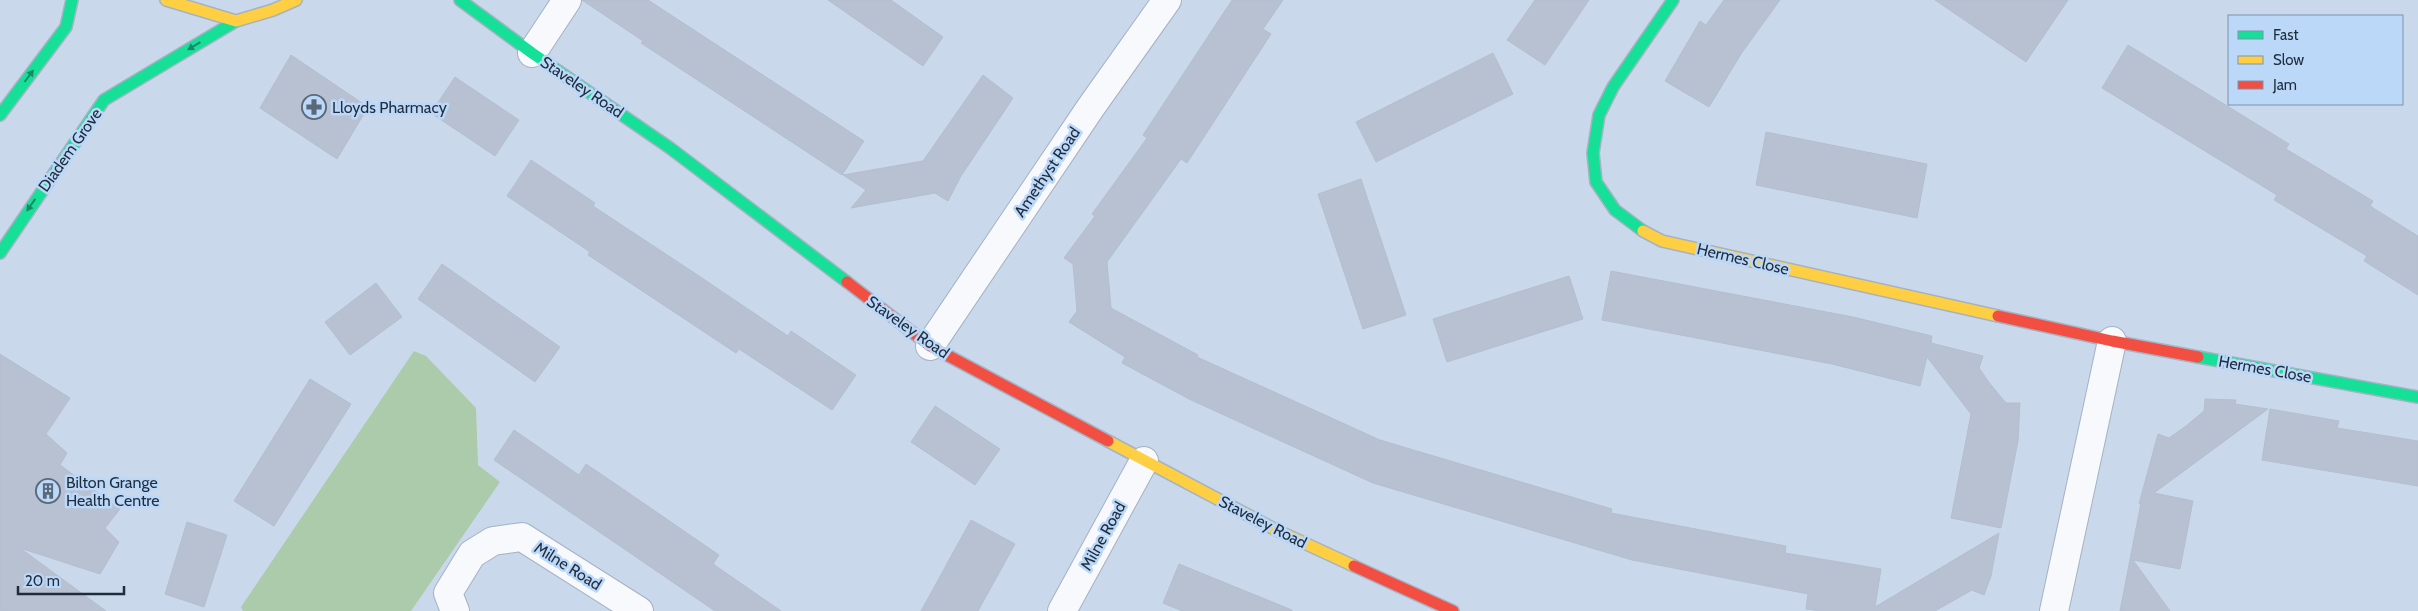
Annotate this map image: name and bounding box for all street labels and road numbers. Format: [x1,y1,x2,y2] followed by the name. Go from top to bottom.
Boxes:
[537,52,627,122] street label: Staveley Road
[34,105,106,195] street label: Diadem Grove
[1010,123,1084,221] street label: Amethyst Road
[1695,239,1791,279] street label: Hermes Close
[863,292,953,362] street label: Staveley Road
[2217,351,2313,387] street label: Hermes Close
[1216,492,1310,552] street label: Staveley Road
[1076,498,1130,574] street label: Milne Road
[531,538,605,594] street label: Milne Road

